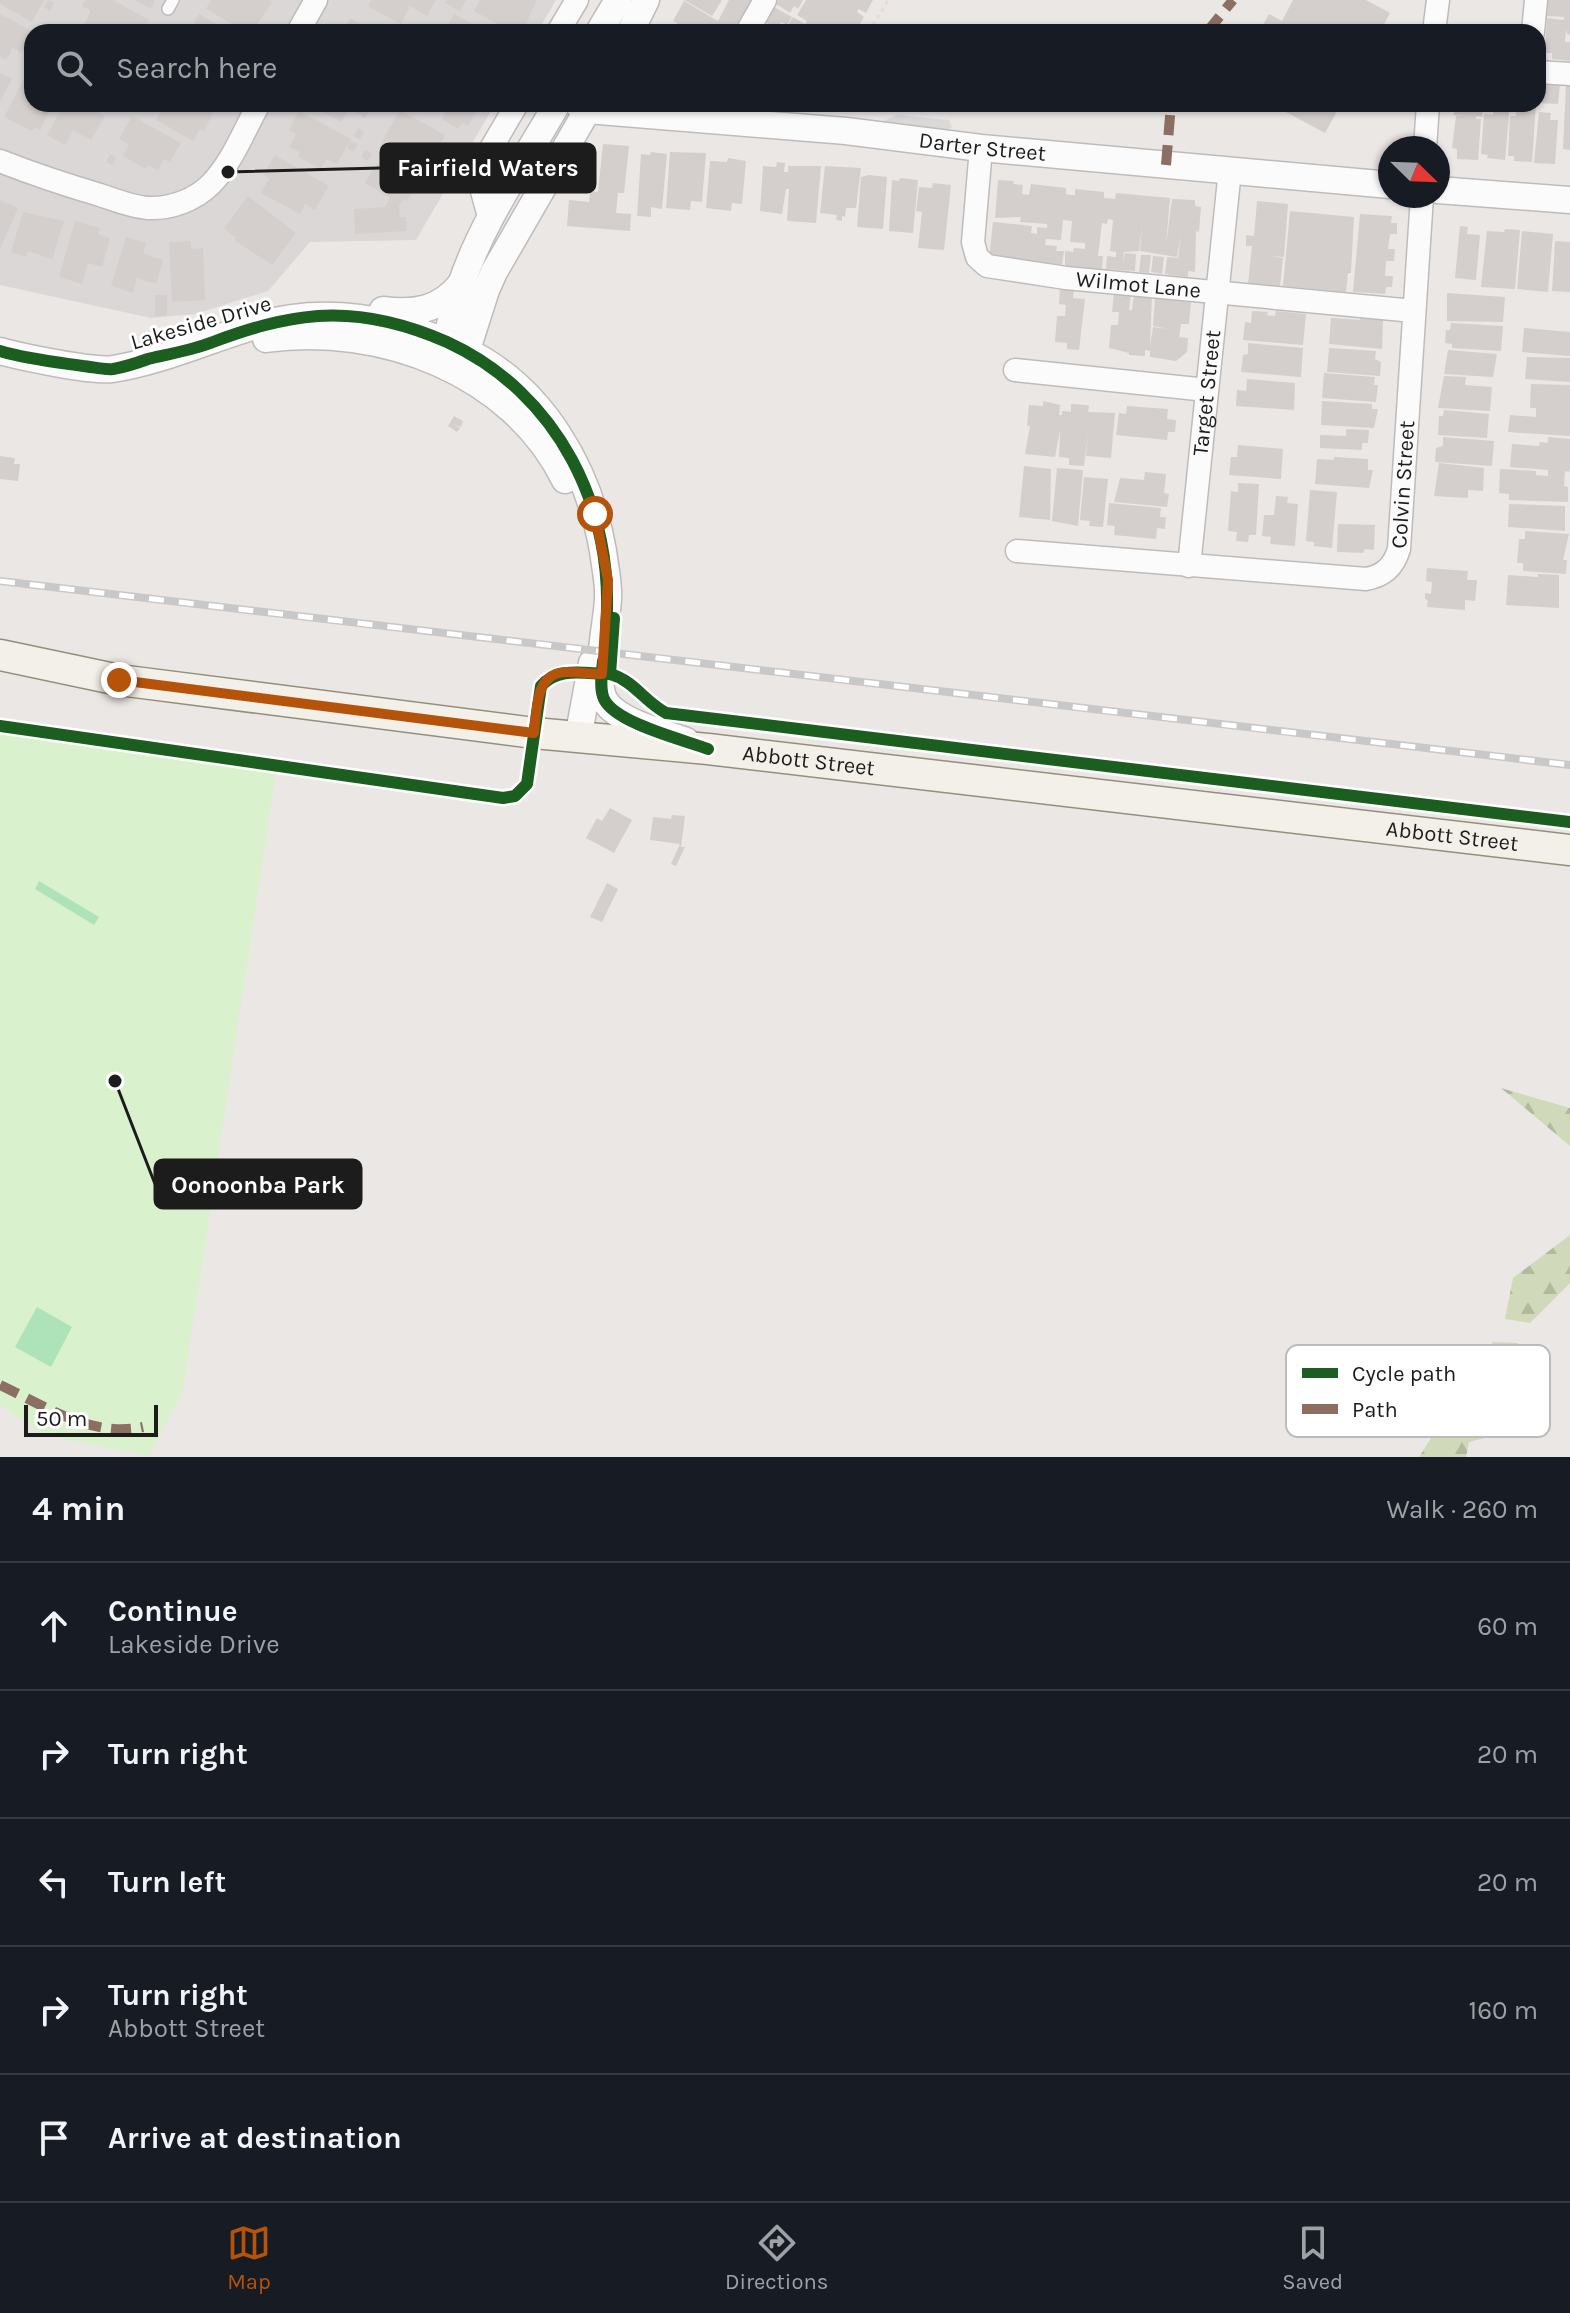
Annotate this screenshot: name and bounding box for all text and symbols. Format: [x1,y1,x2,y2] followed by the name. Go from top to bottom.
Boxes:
[24,24,1546,112] search box
[52,46,96,90] icon: search
[116,50,277,86] text: Search here
[917,127,1047,167] street label: Darter Street
[1378,136,1450,208] north arrow
[381,144,595,192] callout: Fairfield Waters
[397,154,579,182] text: Fairfield Waters
[1075,266,1202,304] street label: Wilmot Lane
[128,290,274,356] street label: Lakeside Drive
[1187,329,1226,457] street label: Target Street
[1386,420,1420,549] street label: Colvin Street
[577,496,613,532] route start
[101,662,137,698] route end
[741,740,876,781] street label: Abbott Street
[1385,816,1520,857] street label: Abbott Street
[155,1160,361,1208] callout: Oonoonba Park
[171,1171,345,1199] text: Oonoonba Park
[1286,1345,1550,1437] legend
[1352,1361,1456,1387] text: Cycle path
[1352,1397,1398,1423] text: Path
[24,1401,158,1437] scale bar
[36,1406,87,1432] text: 50 m
[32,1489,125,1529] text: 4 min
[1386,1494,1538,1525] text: Walk · 260 m
[108,1593,238,1629] text: Continue
[32,1604,76,1648] icon: ahead
[1477,1611,1538,1642] text: 60 m
[108,1629,280,1660] text: Lakeside Drive
[32,1732,76,1776] icon: right
[108,1736,248,1772] text: Turn right
[1477,1739,1538,1770] text: 20 m
[32,1860,76,1904] icon: left
[108,1864,226,1900] text: Turn left
[1477,1867,1538,1898] text: 20 m
[108,1977,248,2013] text: Turn right
[32,1988,76,2032] icon: right
[1469,1995,1538,2026] text: 160 m
[108,2013,265,2044] text: Abbott Street
[32,2116,76,2160] icon: arrive
[108,2120,402,2156] text: Arrive at destination
[227,2221,271,2295] tab: Map
[725,2221,828,2295] tab: Directions
[1282,2221,1343,2295] tab: Saved

